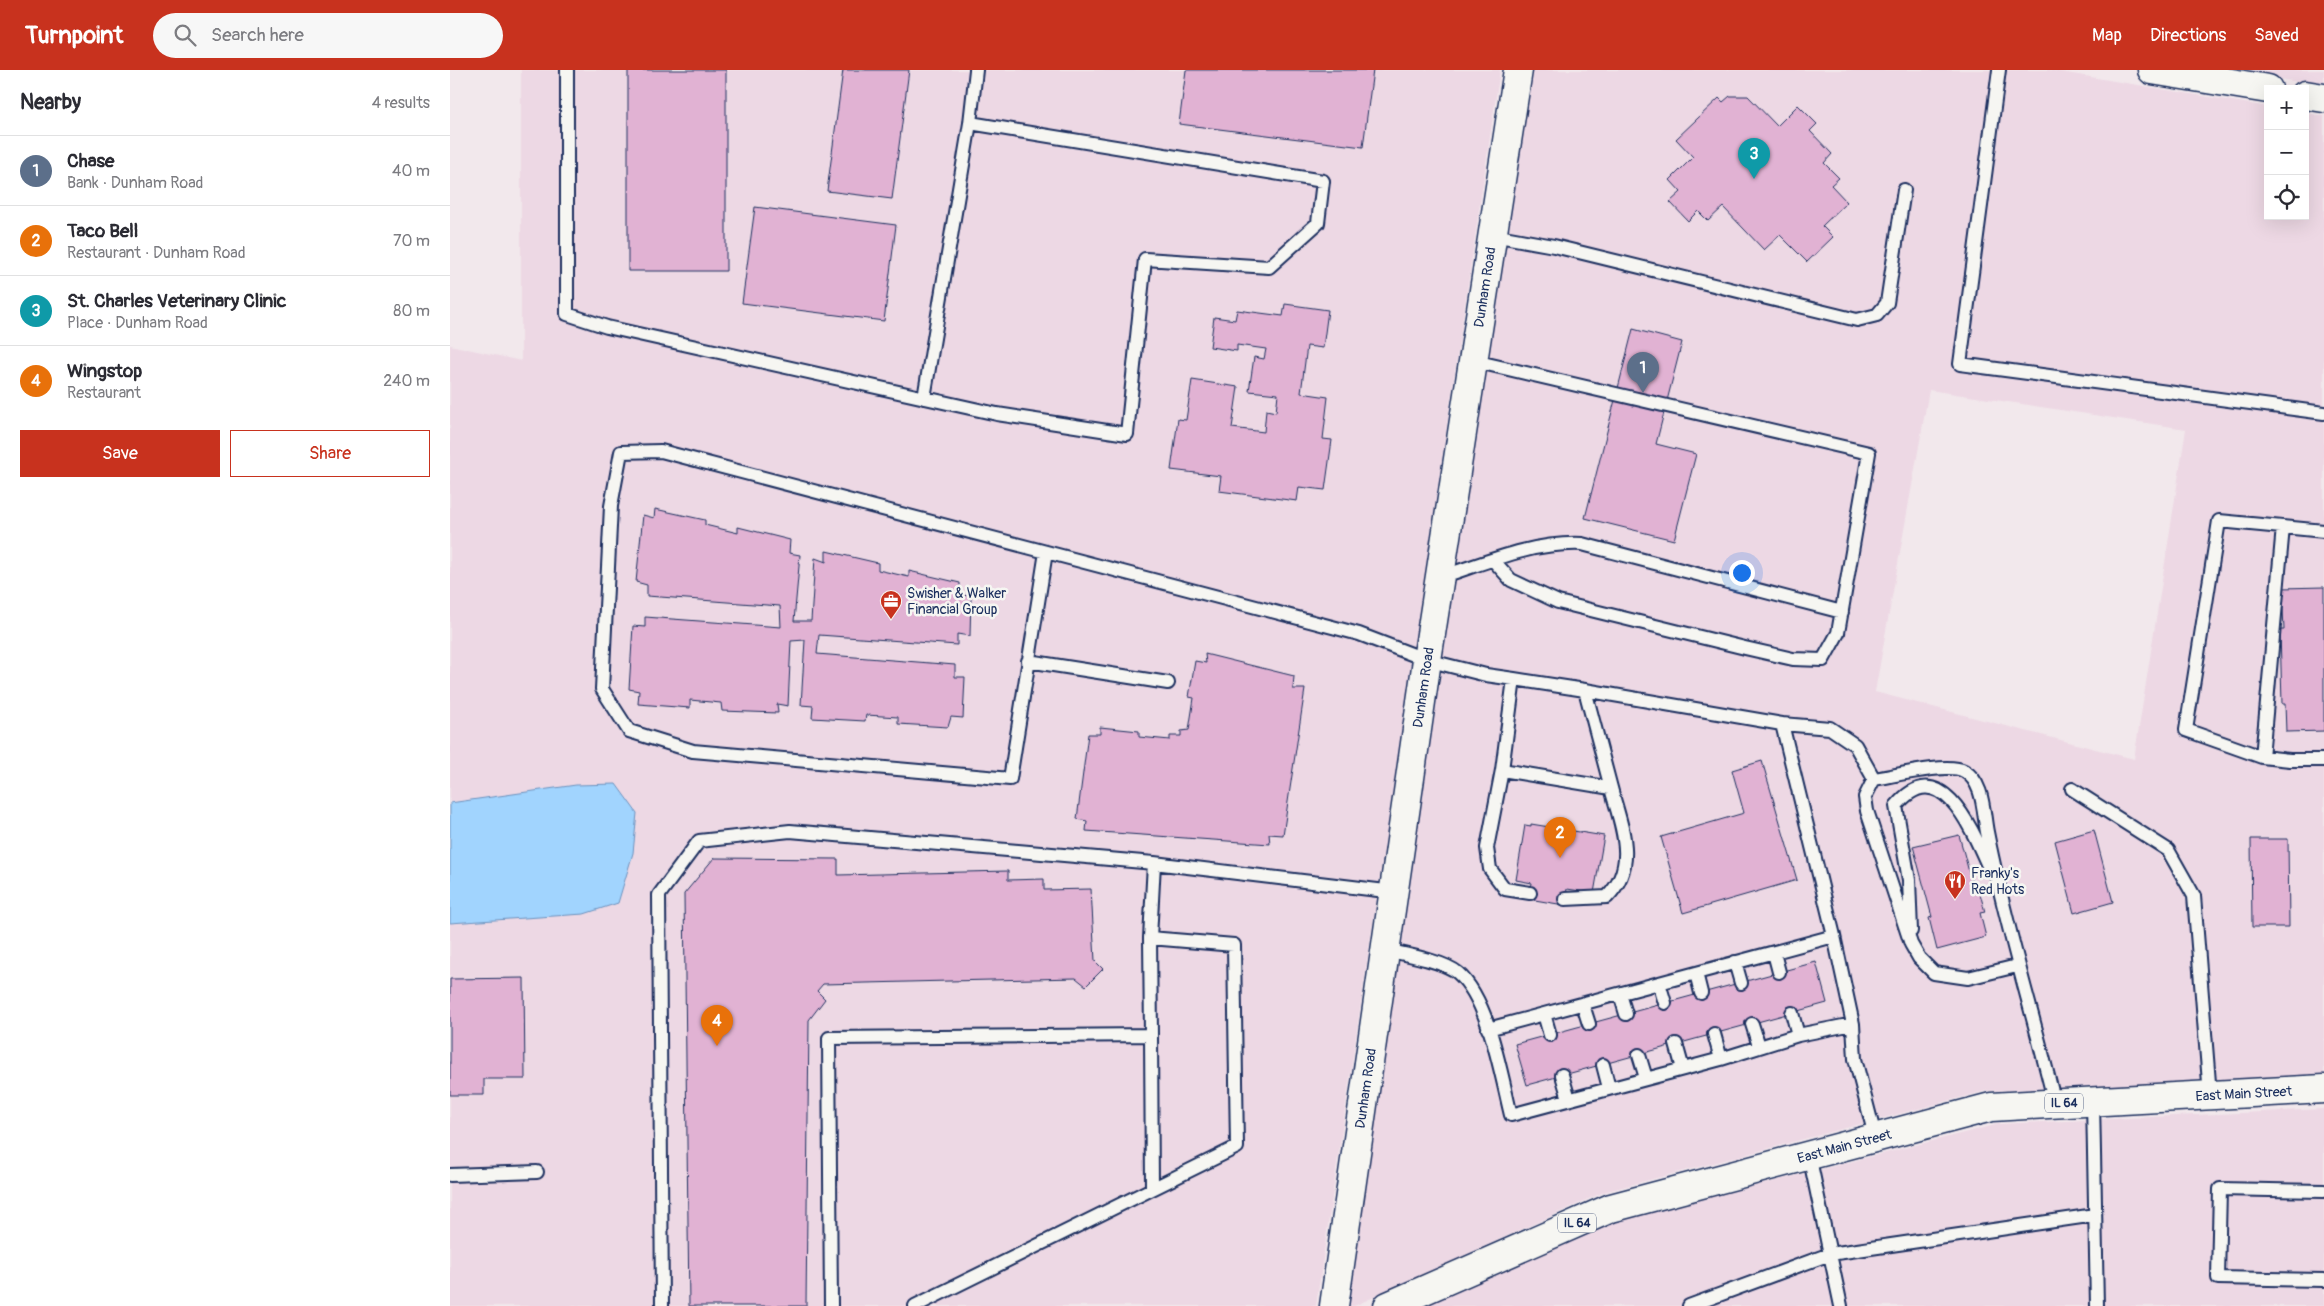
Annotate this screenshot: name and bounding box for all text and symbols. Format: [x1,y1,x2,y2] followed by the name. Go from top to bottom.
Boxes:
[153,13,503,58] search box
[25,21,123,50] text: Turnpoint
[171,21,199,49] icon: search
[211,23,304,47] text: Search here
[2092,24,2122,47] text: Map
[2150,24,2226,47] text: Directions
[2254,24,2299,47] text: Saved
[2264,85,2309,220] map controls
[2264,85,2309,130] button: +
[20,89,81,116] text: Nearby
[372,93,430,113] text: 4 results
[2264,130,2309,175] button: −
[1738,138,1770,179] pin: 3
[67,149,114,173] text: Chase
[33,161,39,181] text: 1
[392,161,430,181] text: 40 m
[67,173,203,193] text: Bank · Dunham Road
[2264,175,2309,220] button: locate
[67,219,138,243] text: Taco Bell
[32,231,40,251] text: 2
[393,231,430,251] text: 70 m
[67,243,246,263] text: Restaurant · Dunham Road
[1470,246,1500,329] street label: Dunham Road
[67,289,286,313] text: St. Charles Veterinary Clinic
[32,301,40,321] text: 3
[393,301,430,321] text: 80 m
[67,313,208,333] text: Place · Dunham Road
[1627,352,1659,393] pin: 1
[67,359,142,383] text: Wingstop
[31,371,41,391] text: 4
[383,371,430,391] text: 240 m
[67,383,141,403] text: Restaurant
[20,430,220,477] button: Save
[230,430,430,477] button: Share
[1729,560,1755,586] your location
[907,585,1006,618] place label: Swisher & Walker Financial Group
[879,589,903,620] office icon: Swisher & Walker Financial Group
[1409,646,1438,729] street label: Dunham Road
[1544,817,1576,858] pin: 2
[1971,865,2025,898] place label: Franky's Red Hots
[1943,869,1967,900] restaurant icon: Franky's Red Hots
[701,1005,733,1046] pin: 4
[1352,1047,1380,1130] street label: Dunham Road
[2195,1083,2293,1105] street label: East Main Street
[2045,1094,2083,1112] road number: IL 64
[1796,1126,1894,1167] street label: East Main Street
[1558,1214,1596,1232] road number: IL 64

